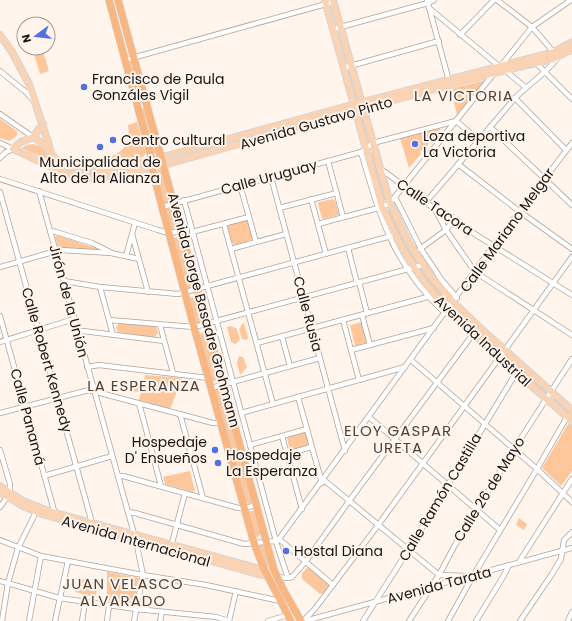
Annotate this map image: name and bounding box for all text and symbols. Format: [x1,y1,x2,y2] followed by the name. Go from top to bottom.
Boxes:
[16,16,56,56] north arrow
[18,33,35,45] text: N
[92,69,224,105] place label: Francisco de Paula Gonzáles Vigil
[79,82,89,92] marker: Francisco de Paula Gonzáles Vigil
[414,85,514,106] district label: LA VICTORIA
[237,92,395,154] street label: Avenida Gustavo Pinto
[423,126,525,162] place label: Loza deportiva La Victoria
[121,130,226,150] place label: Centro cultural
[108,135,118,145] marker: Centro cultural
[410,139,420,149] marker: Loza deportiva La Victoria
[95,142,105,152] marker: Municipalidad de Alto de la Alianza
[39,152,161,188] place label: Municipalidad de Alto de la Alianza
[219,155,320,199] street label: Calle Uruguay
[455,164,559,296] street label: Calle Mariano Melgar
[393,174,477,240] street label: Calle Tacora
[163,190,245,430] street label: Avenida Jorge Basadre Grohmann
[44,242,94,360] street label: Jirón de la Unión
[288,274,328,354] street label: Calle Rusia
[17,285,77,435] street label: Calle Robert Kennedy
[430,291,536,391] street label: Avenida Industrial
[5,366,51,468] street label: Calle Panamá
[87,375,201,396] district label: LA ESPERANZA
[344,420,452,458] district label: ELOY GASPAR URETA
[394,429,486,565] street label: Calle Ramón Castilla
[125,432,207,468] place label: Hospedaje D' Ensueños
[449,433,529,545] street label: Calle 26 de Mayo
[210,445,220,455] marker: Hospedaje D' Ensueños
[226,445,317,481] place label: Hospedaje La Esperanza
[213,458,223,468] marker: Hospedaje La Esperanza
[59,510,213,572] street label: Avenida Internacional
[294,541,383,561] place label: Hostal Diana
[281,546,291,556] marker: Hostal Diana
[385,561,493,609] street label: Avenida Tarata
[62,573,184,611] district label: JUAN VELASCO ALVARADO

